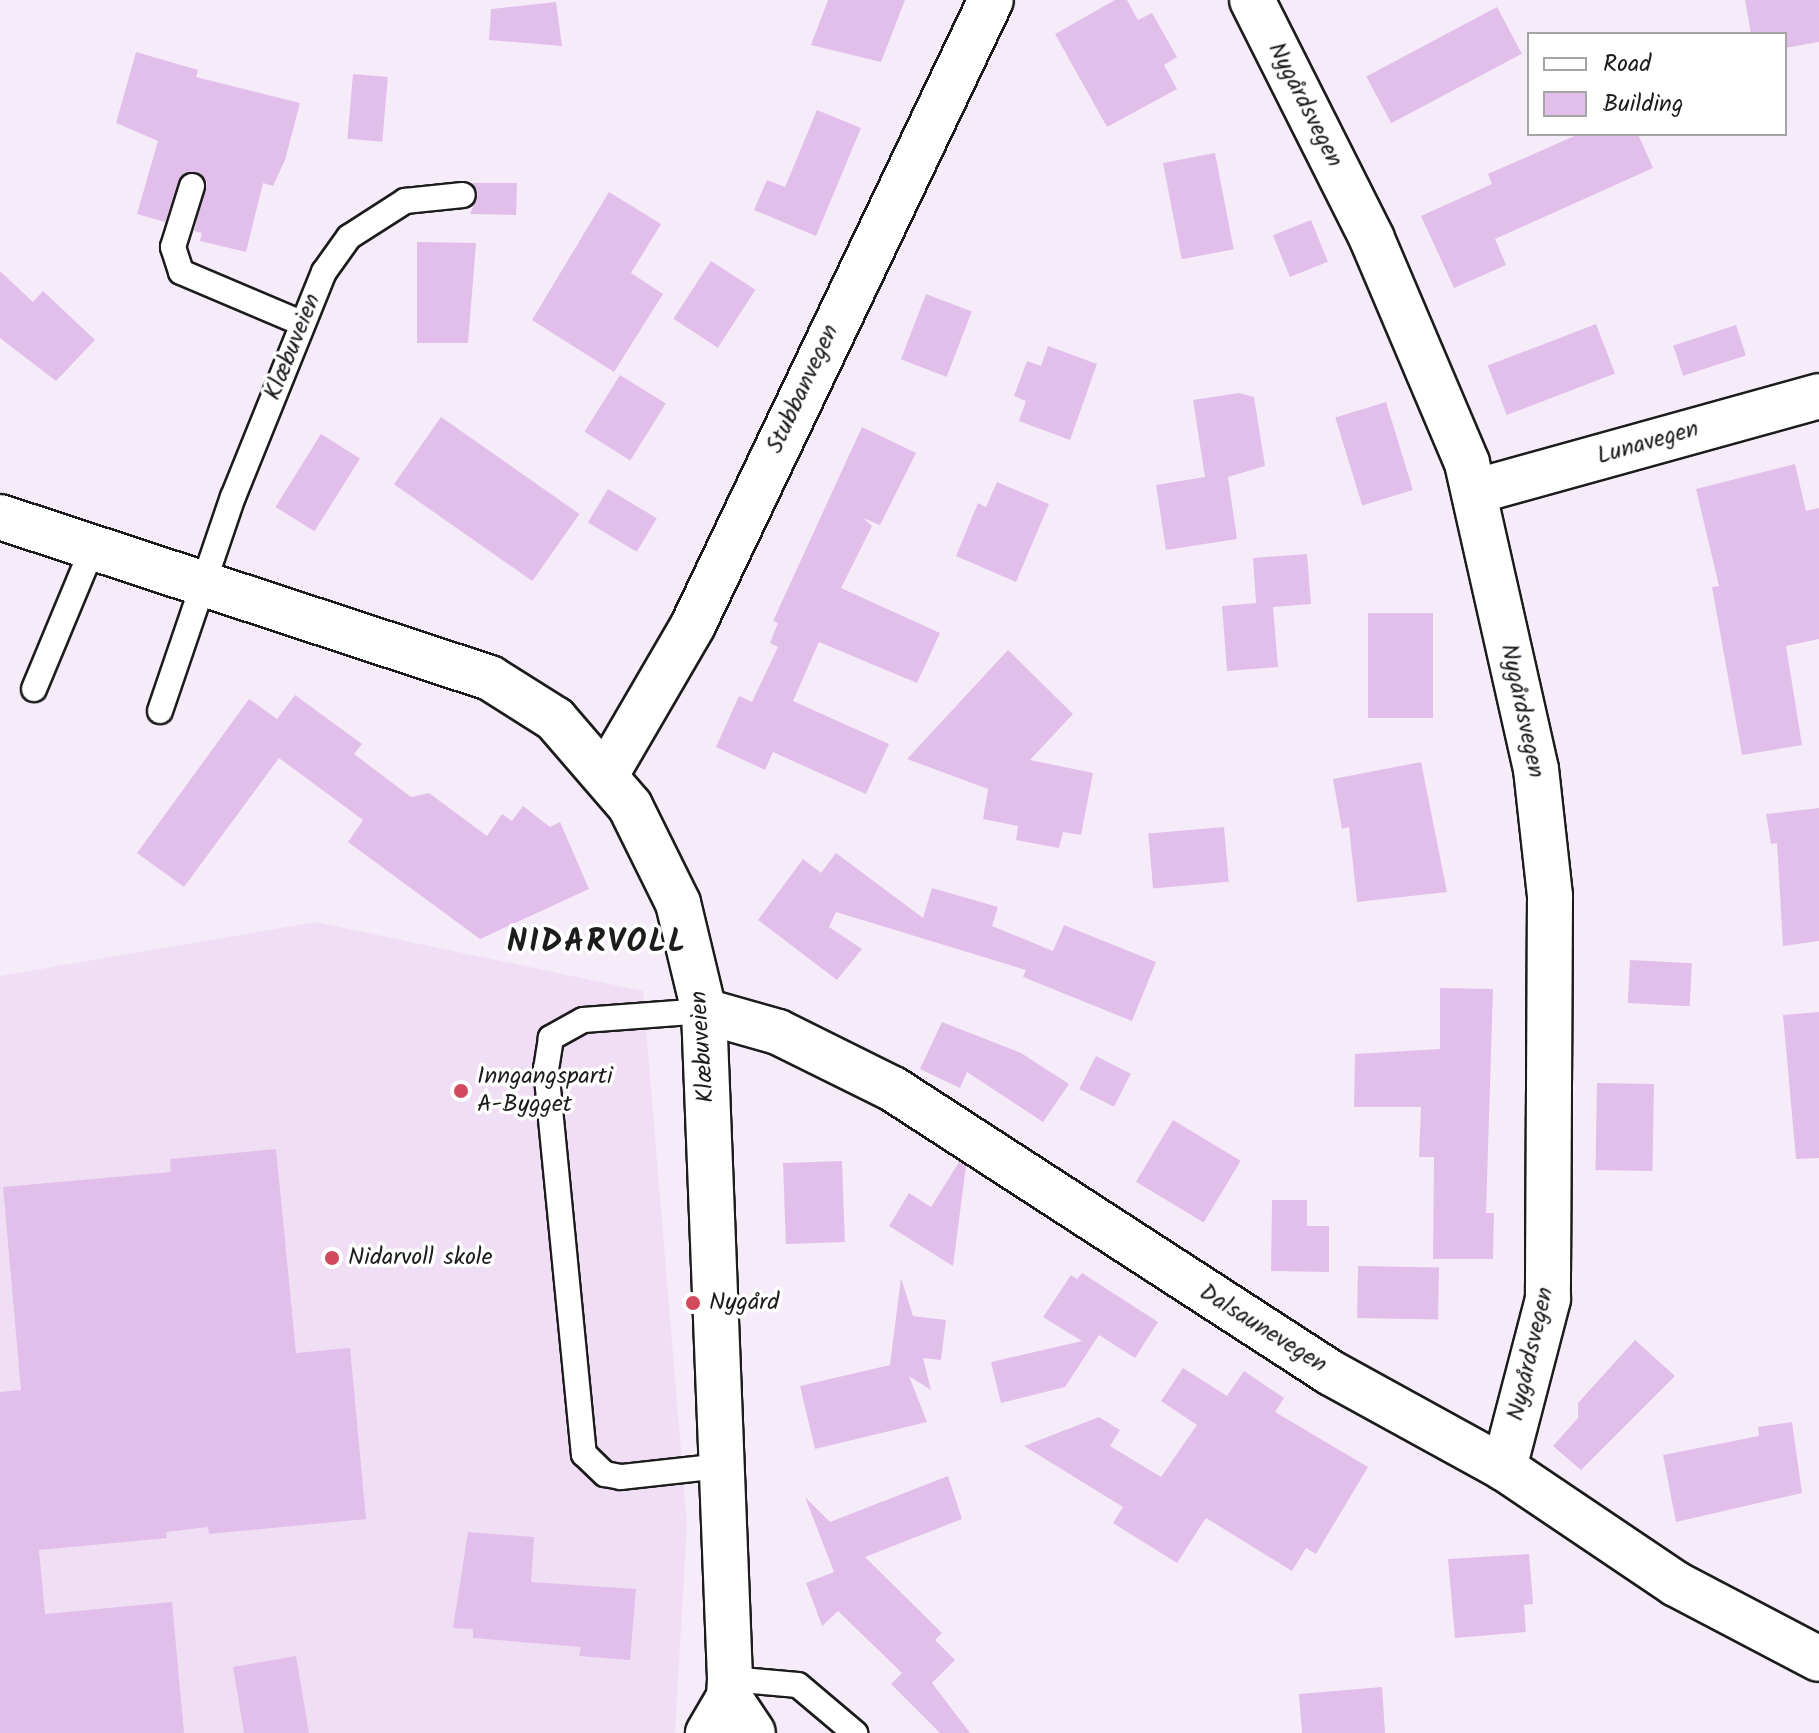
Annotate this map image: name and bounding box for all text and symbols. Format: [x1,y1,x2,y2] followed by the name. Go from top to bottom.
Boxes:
[1527,32,1787,136] legend
[1261,38,1349,172] street label: Nygårdsvegen
[1603,45,1651,84] text: Road
[1603,85,1683,124] text: Building
[259,290,327,404] street label: Klæbuveien
[761,320,845,458] street label: Stubbanvegen
[1594,415,1702,471] street label: Lunavegen
[1494,641,1550,781] street label: Nygårdsvegen
[507,924,687,962] district label: NIDARVOLL
[685,990,721,1104] street label: Klæbuveien
[477,1063,613,1119] place label: Inngangsparti A-Bygget
[452,1082,470,1100] marker: Inngangsparti A-Bygget
[348,1244,493,1272] place label: Nidarvoll skole
[323,1249,341,1267] marker: Nidarvoll skole
[1194,1278,1332,1380] street label: Dalsaunevegen
[1502,1284,1560,1424] street label: Nygårdsvegen
[709,1289,779,1317] place label: Nygård
[684,1294,702,1312] marker: Nygård

